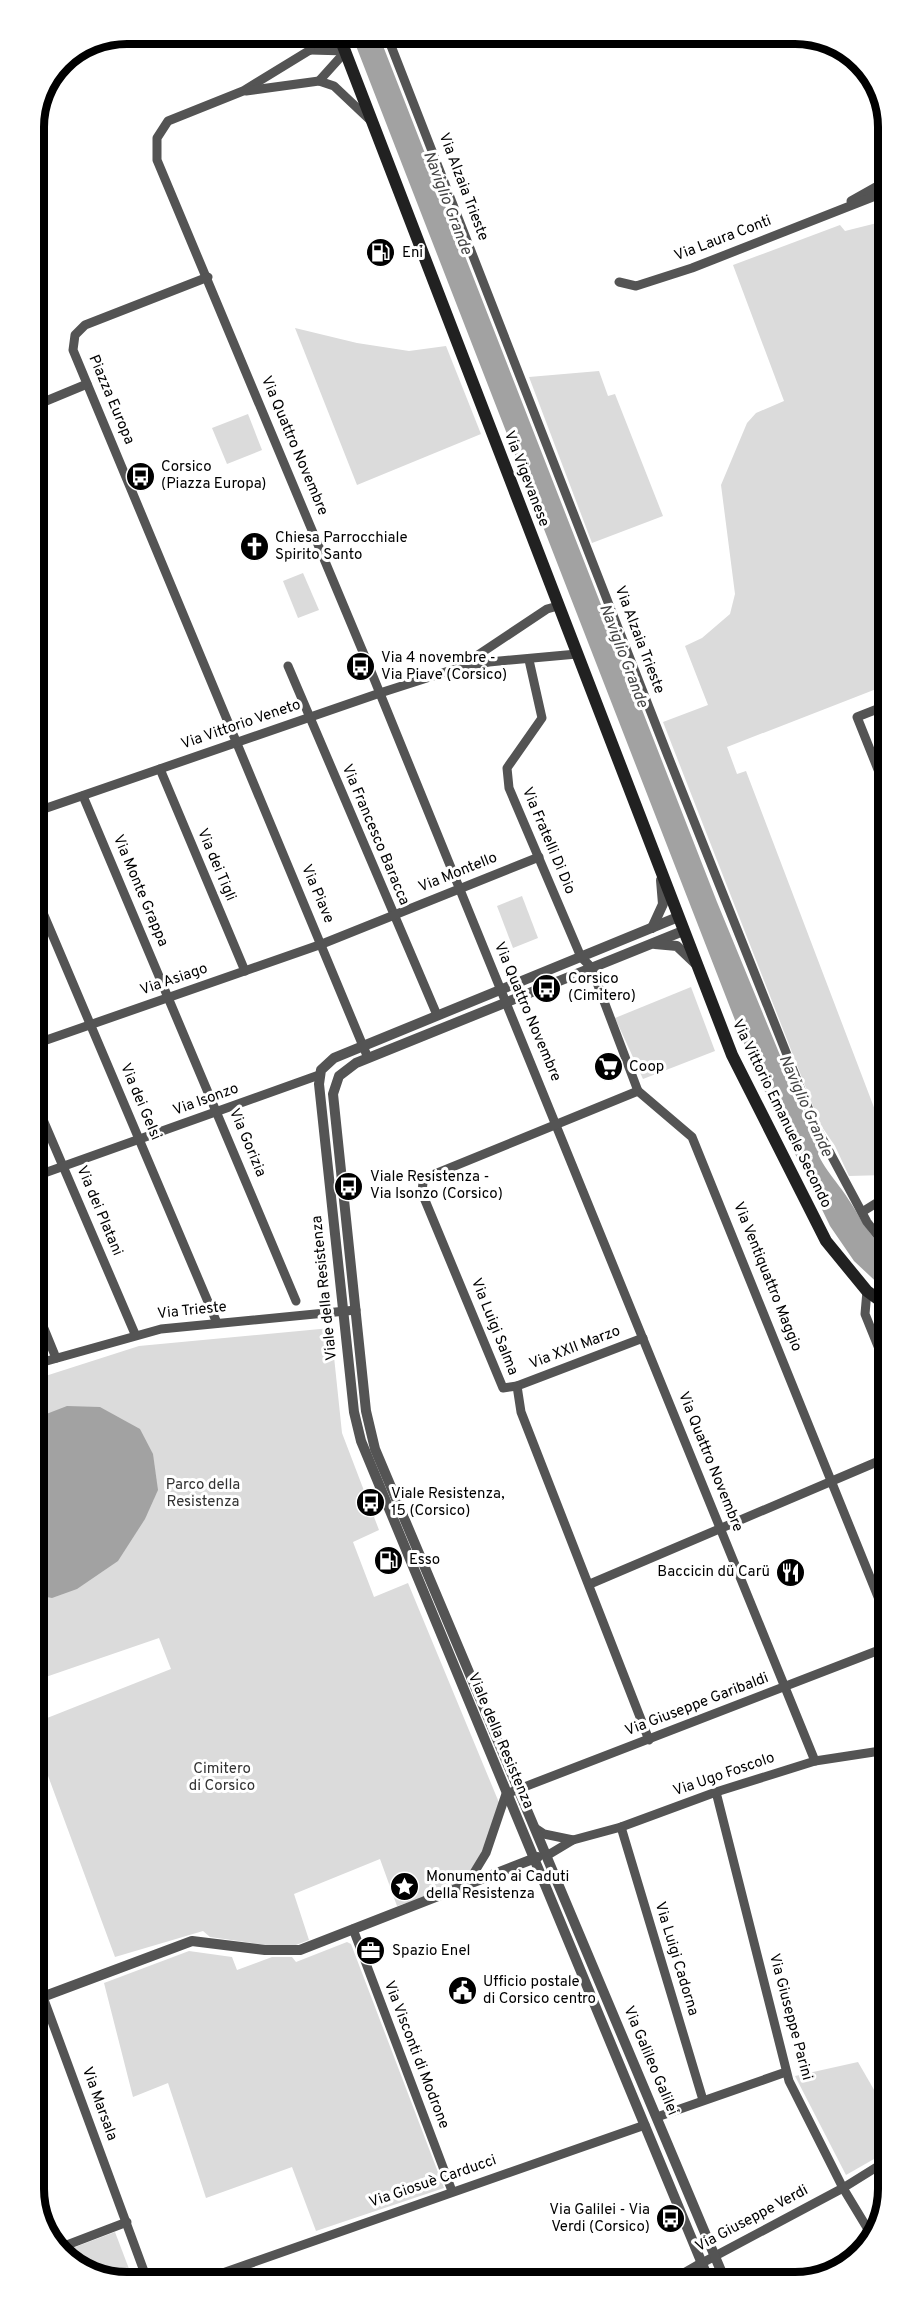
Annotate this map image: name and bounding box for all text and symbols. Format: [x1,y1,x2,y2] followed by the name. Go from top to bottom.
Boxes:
[434,130,492,244] street label: Via Alzaia Trieste
[418,148,476,258] water label: Naviglio Grande
[672,212,774,266] street label: Via Laura Conti
[365,237,397,269] fuel station icon: Eni
[402,244,423,263] place label: Eni
[84,352,138,448] street label: Piazza Europa
[256,374,332,518] street label: Via Quattro Novembre
[499,428,553,530] street label: Via Vigevanese
[161,458,266,494] place label: Corsico (Piazza Europa)
[124,460,156,492] bus stop icon: Corsico (Piazza Europa)
[275,529,408,565] place label: Chiesa Parrocchiale Spirito Santo
[238,531,270,563] church icon: Chiesa Parrocchiale Spirito Santo
[610,583,668,697] street label: Via Alzaia Trieste
[594,601,652,711] water label: Naviglio Grande
[381,649,507,685] place label: Via 4 novembre - Via Piave (Corsico)
[344,651,376,683] bus stop icon: Via 4 novembre - Via Piave (Corsico)
[179,696,303,754] street label: Via Vittorio Veneto
[337,762,413,908] street label: Via Francesco Baracca
[517,785,579,897] street label: Via Fratelli Di Dio
[192,826,240,904] street label: Via dei Tigli
[108,832,172,950] street label: Via Monte Grappa
[416,849,500,897] street label: Via Montello
[296,862,338,926] street label: Via Piave
[489,940,565,1084] street label: Via Quattro Novembre
[138,960,210,1000] street label: Via Asiago
[568,970,636,1006] place label: Corsico (Cimitero)
[531,972,563,1004] bus stop icon: Corsico (Cimitero)
[727,1017,835,1211] street label: Via Vittorio Emanuele Secondo
[592,1051,624,1083] supermarket icon: Coop
[774,1052,837,1161] water label: Naviglio Grande
[629,1058,664,1077] place label: Coop
[115,1061,165,1143] street label: Via dei Gelsi
[171,1079,241,1121] street label: Via Isonzo
[224,1106,270,1180] street label: Via Gorizia
[72,1163,126,1259] street label: Via dei Platani
[370,1168,503,1204] place label: Viale Resistenza - Via Isonzo (Corsico)
[333,1170,365,1202] bus stop icon: Viale Resistenza - Via Isonzo (Corsico)
[728,1199,806,1355] street label: Via Ventiquattro Maggio
[308,1215,342,1361] street label: Viale della Resistenza
[466,1276,522,1378] street label: Via Luigi Salma
[156,1298,228,1324] street label: Via Trieste
[527,1322,623,1374] street label: Via XXII Marzo
[673,1389,747,1535] street label: Via Quattro Novembre
[166,1476,240,1512] park label: Parco della Resistenza
[391,1485,505,1521] place label: Viale Resistenza, 15 (Corsico)
[354,1487,386,1519] bus stop icon: Viale Resistenza, 15 (Corsico)
[372,1544,404,1576] fuel station icon: Esso
[409,1551,440,1570] place label: Esso
[775,1556,807,1588] restaurant icon: Baccicin dü Carü
[657,1563,770,1582] place label: Baccicin dü Carü
[623,1669,771,1741] street label: Via Giuseppe Garibaldi
[463,1670,537,1812] street label: Viale della Resistenza
[671,1749,777,1801] street label: Via Ugo Foscolo
[189,1760,255,1796] park label: Cimitero di Corsico
[426,1868,569,1904] place label: Monumento ai Caduti della Resistenza
[389,1870,421,1902] place icon: Monumento ai Caduti della Resistenza
[650,1900,702,2018] street label: Via Luigi Cadorna
[355,1935,387,1967] office icon: Spazio Enel
[392,1942,470,1961] place label: Spazio Enel
[764,1952,816,2082] street label: Via Giuseppe Parini
[483,1973,596,2009] place label: Ufficio postale di Corsico centro
[446,1975,478,2007] public building icon: Ufficio postale di Corsico centro
[379,1978,453,2132] street label: Via Visconti di Modrone
[618,2003,682,2119] street label: Via Galileo Galilei
[77,2065,121,2143] street label: Via Marsala
[367,2151,499,2213] street label: Via Giosuè Carducci
[692,2181,812,2257] street label: Via Giuseppe Verdi
[549,2201,650,2237] place label: Via Galilei - Via Verdi (Corsico)
[655,2203,687,2235] bus stop icon: Via Galilei - Via Verdi (Corsico)

